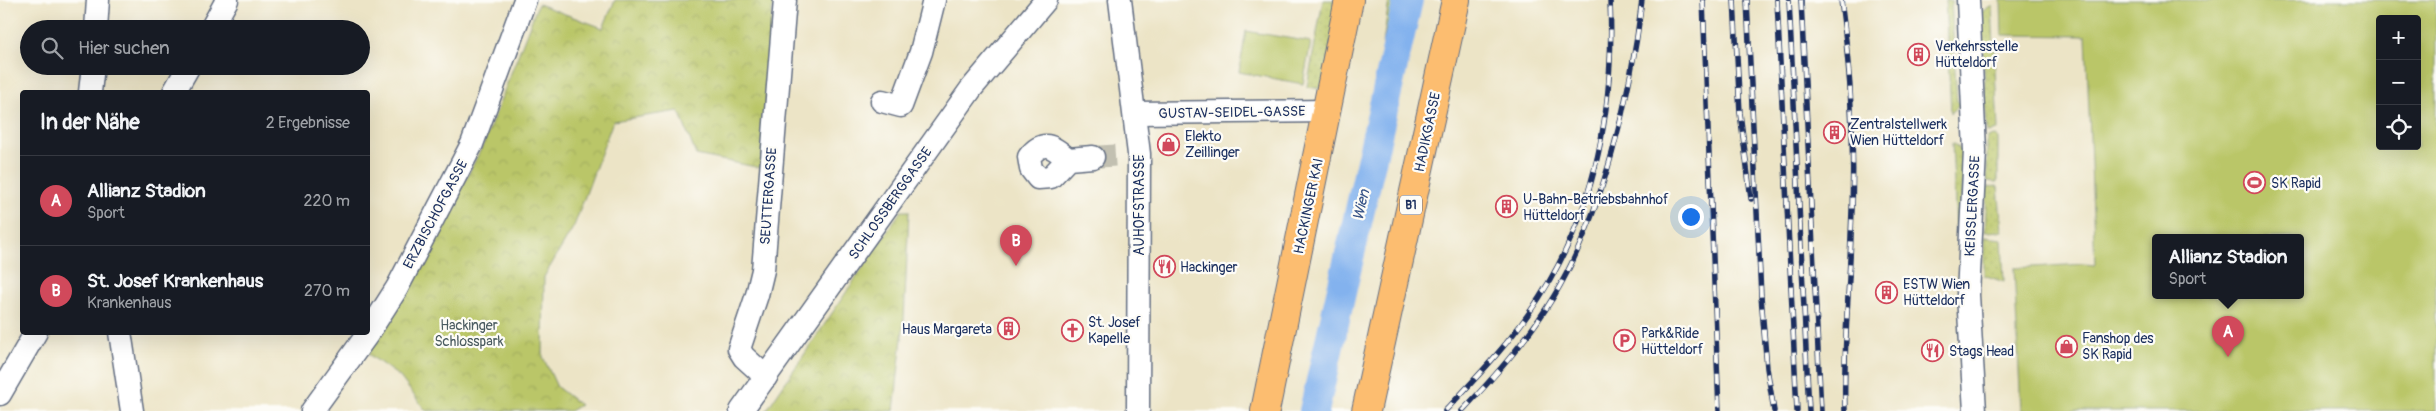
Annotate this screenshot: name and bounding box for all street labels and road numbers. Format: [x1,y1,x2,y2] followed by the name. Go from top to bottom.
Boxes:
[1411,91,1444,174] street label: HADIKGASSE
[1158,103,1306,122] street label: GUSTAV-SEIDEL-GASSE
[845,144,936,263] street label: SCHLOSSBERGGASSE
[757,147,780,245] street label: SEUTTERGASSE
[1131,154,1148,256] street label: AUHOFSTRASSE
[1961,155,1984,257] street label: KEISSLERGASSE
[399,157,471,272] street label: ERZBISCHOFGASSE
[1290,157,1327,256] street label: HACKINGER KAI
[1400,196,1422,214] road number: B1

